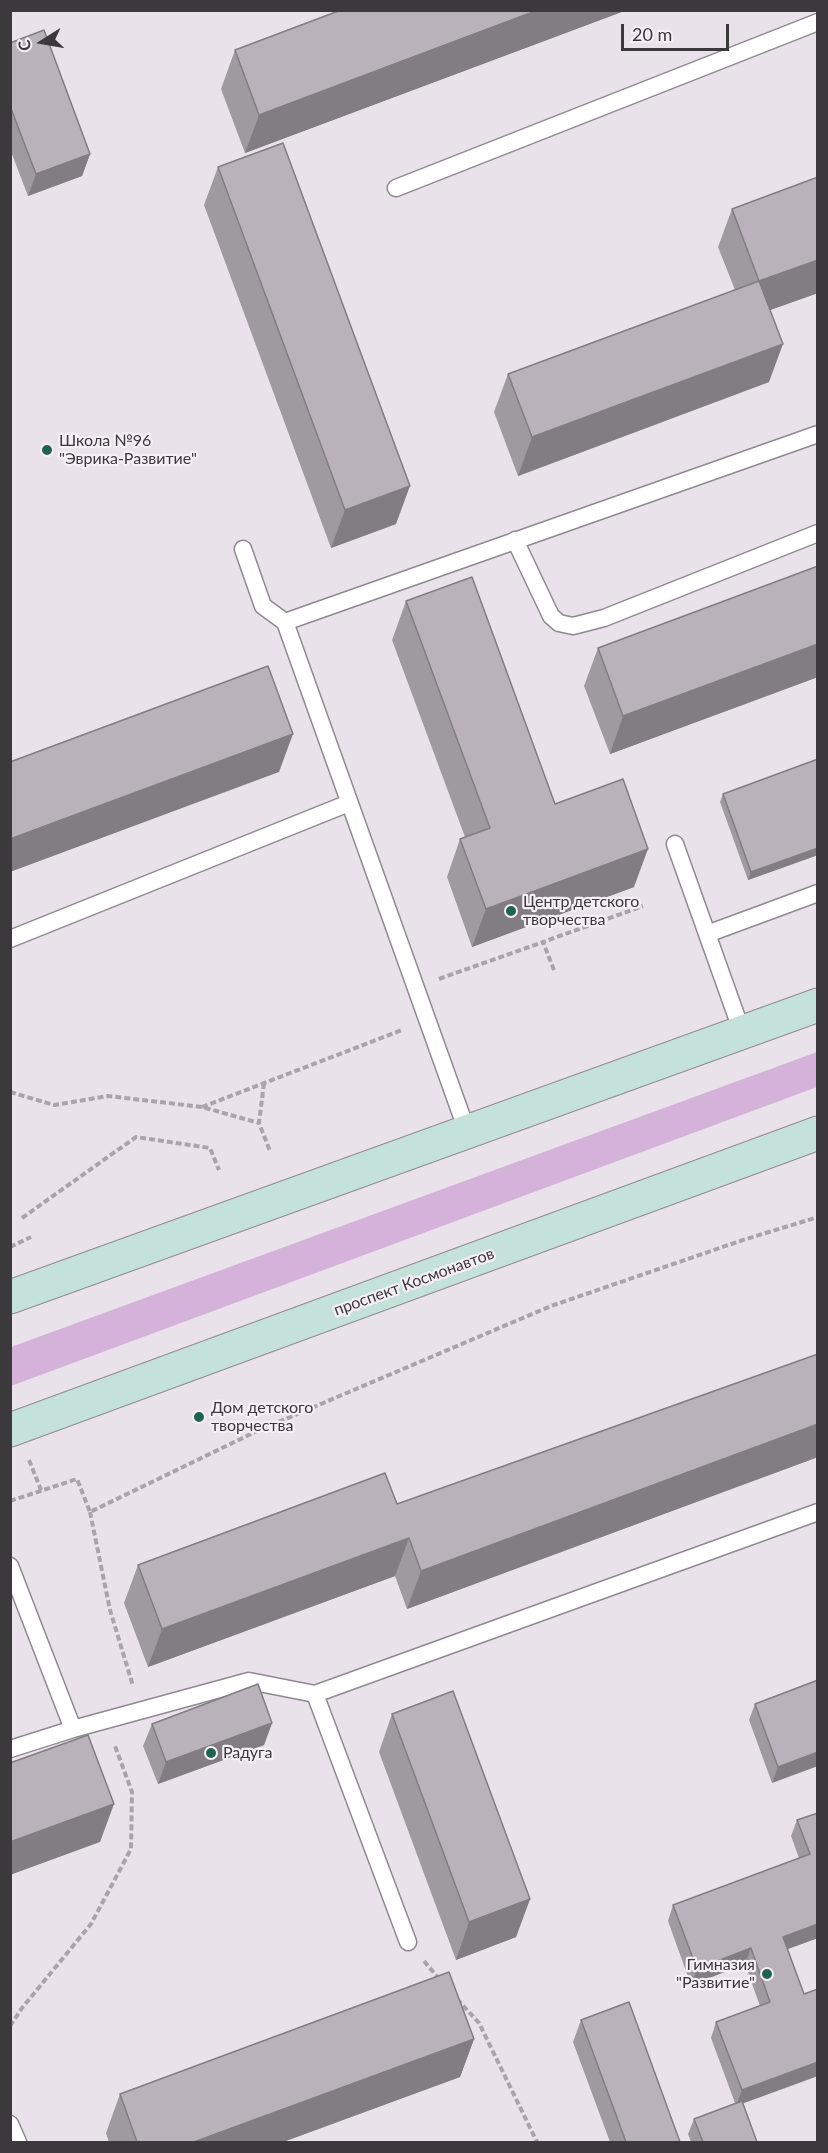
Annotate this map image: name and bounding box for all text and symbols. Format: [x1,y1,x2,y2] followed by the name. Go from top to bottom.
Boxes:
[12,12,72,72] north arrow
[624,12,732,50] scale bar
[632,23,672,45] text: 20 m
[14,39,34,53] text: С
[59,431,197,469] place label: Школа №96 "Эврика-Развитие"
[40,443,54,457] marker: Школа №96 "Эврика-Развитие"
[523,892,639,930] place label: Центр детского творчества
[504,904,518,918] marker: Центр детского творчества
[331,1244,497,1320] street label: проспект Космонавтов
[211,1398,313,1436] place label: Дом детского творчества
[192,1410,206,1424] marker: Дом детского творчества
[223,1743,273,1763] place label: Радуга
[204,1746,218,1760] marker: Радуга
[676,1955,755,1993] place label: Гимназия "Развитие"
[760,1967,774,1981] marker: Гимназия "Развитие"

